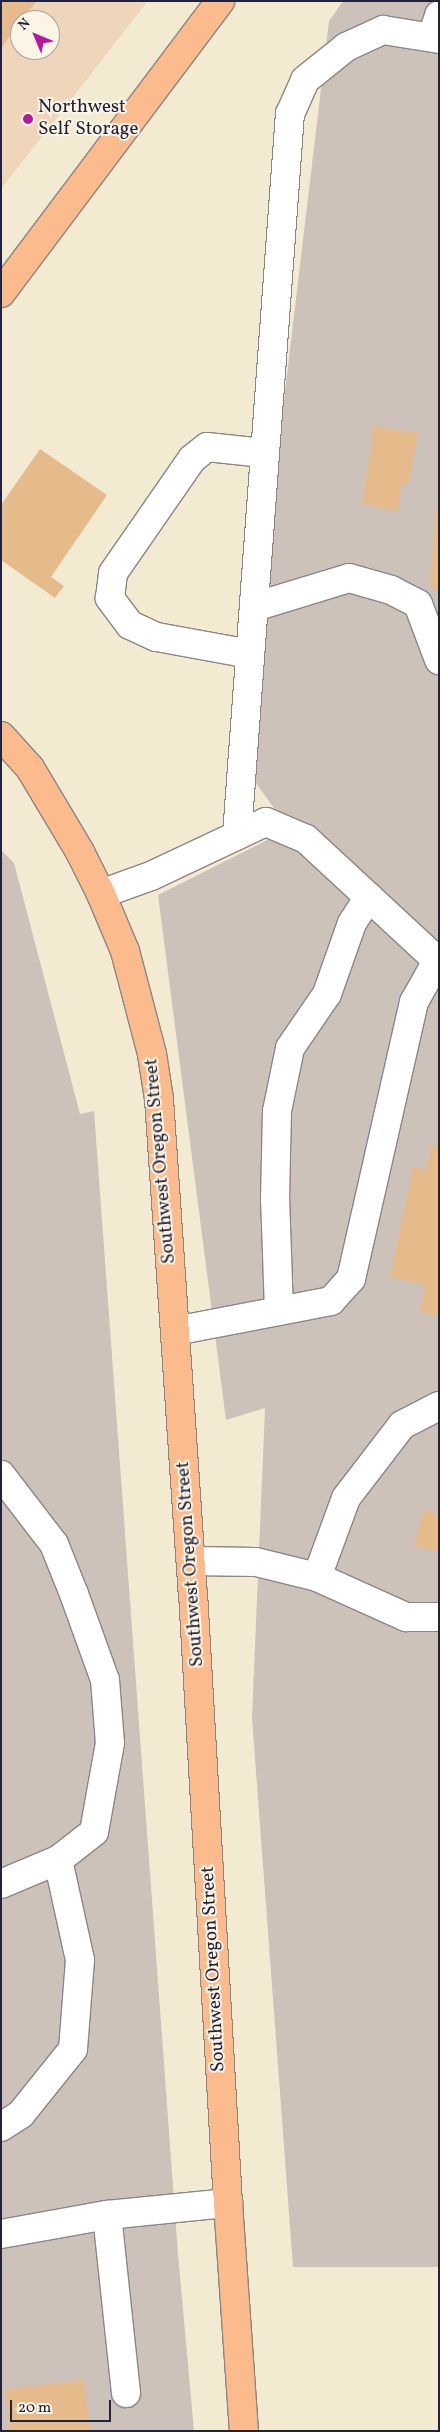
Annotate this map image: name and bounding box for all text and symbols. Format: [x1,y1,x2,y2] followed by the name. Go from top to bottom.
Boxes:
[10,10,60,60] north arrow
[14,14,35,35] text: N
[38,97,137,141] place label: Northwest Self Storage
[22,113,34,125] marker: Northwest Self Storage
[141,1057,181,1265] street label: Southwest Oregon Street
[172,1460,210,1668] street label: Southwest Oregon Street
[197,1865,231,2073] street label: Southwest Oregon Street
[12,2390,114,2422] scale bar
[18,2398,51,2419] text: 20 m

